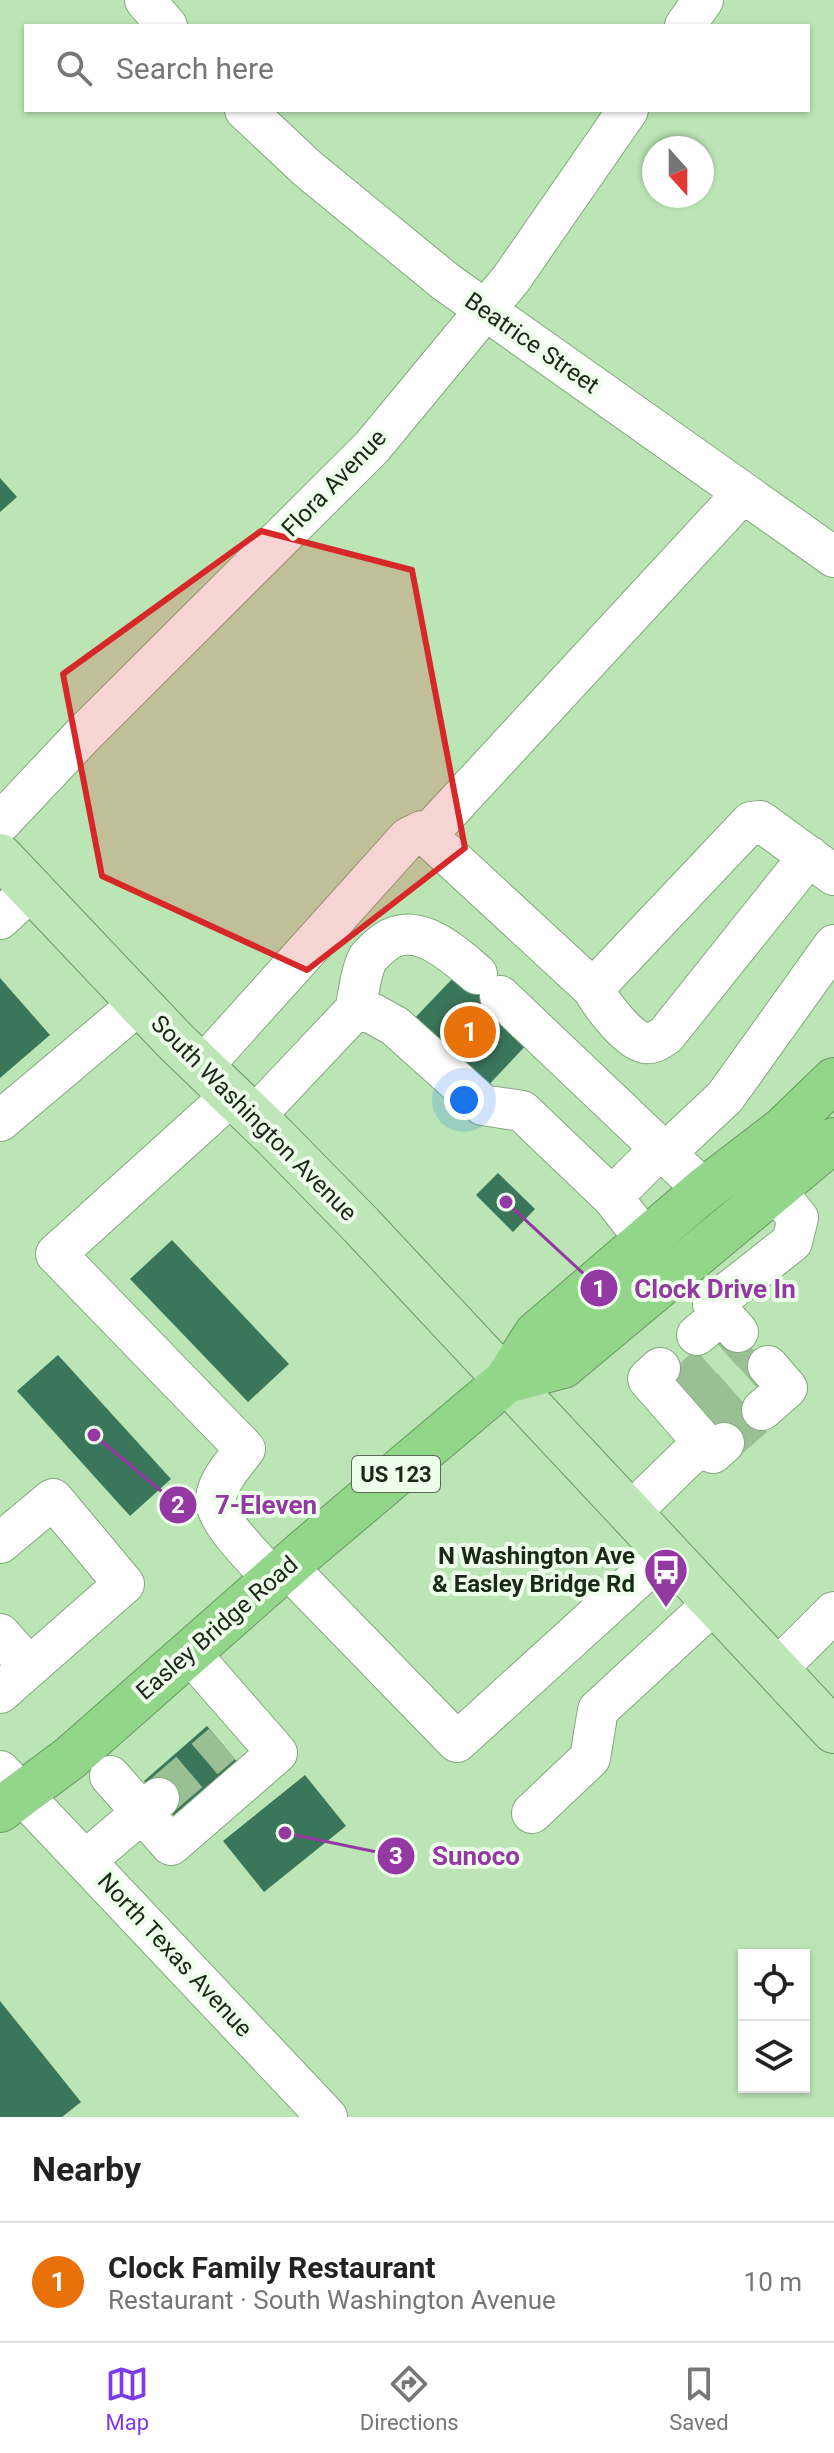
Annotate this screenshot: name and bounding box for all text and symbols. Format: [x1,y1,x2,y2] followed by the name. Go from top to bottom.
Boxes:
[24,24,810,112] search box
[52,46,96,90] icon: search
[116,51,274,86] text: Search here
[642,136,714,208] north arrow
[460,286,604,400] street label: Beatrice Street
[276,424,392,542] street label: Flora Avenue
[444,1002,496,1062] pin: 1
[145,1009,363,1227] street label: South Washington Avenue
[444,1080,484,1120] your location
[579,1263,812,1313] callout: Clock Drive In
[634,1274,796,1304] text: Clock Drive In
[592,1275,606,1303] text: 1
[352,1456,440,1492] road number: US 123
[158,1480,333,1530] callout: 7-Eleven
[215,1490,317,1520] text: 7-Eleven
[171,1491,185,1519] text: 2
[432,1542,635,1598] place label: N Washington Ave & Easley Bridge Rd
[642,1546,690,1609] bus stop icon: N Washington Ave & Easley Bridge Rd
[131,1550,303,1706] street label: Easley Bridge Road
[376,1831,536,1881] callout: Sunoco
[432,1841,520,1871] text: Sunoco
[389,1842,403,1870] text: 3
[92,1867,258,2043] street label: North Texas Avenue
[738,1949,810,2093] map controls
[738,1949,810,2021] button: locate
[738,2021,810,2093] button: layers
[32,2149,141,2189] text: Nearby
[108,2250,435,2285] text: Clock Family Restaurant
[51,2267,65,2297] text: 1
[744,2267,802,2297] text: 10 m
[108,2285,556,2315] text: Restaurant · South Washington Avenue
[105,2362,149,2435] tab: Map
[360,2362,459,2435] tab: Directions
[669,2362,729,2435] tab: Saved

